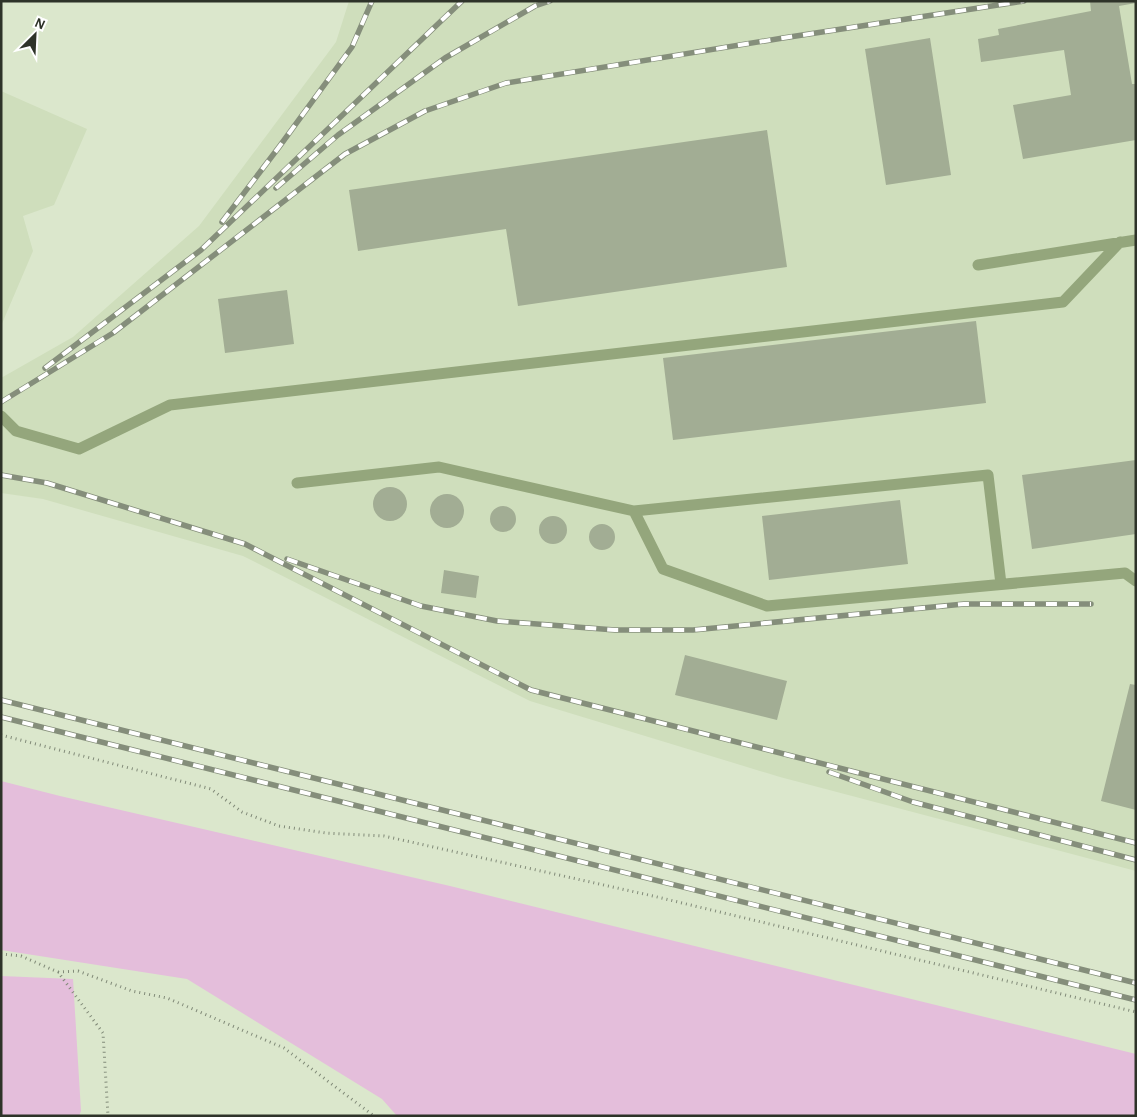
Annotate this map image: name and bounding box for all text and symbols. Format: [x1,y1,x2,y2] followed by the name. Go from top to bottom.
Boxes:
[10,10,60,60] north arrow
[33,16,47,32] text: N

